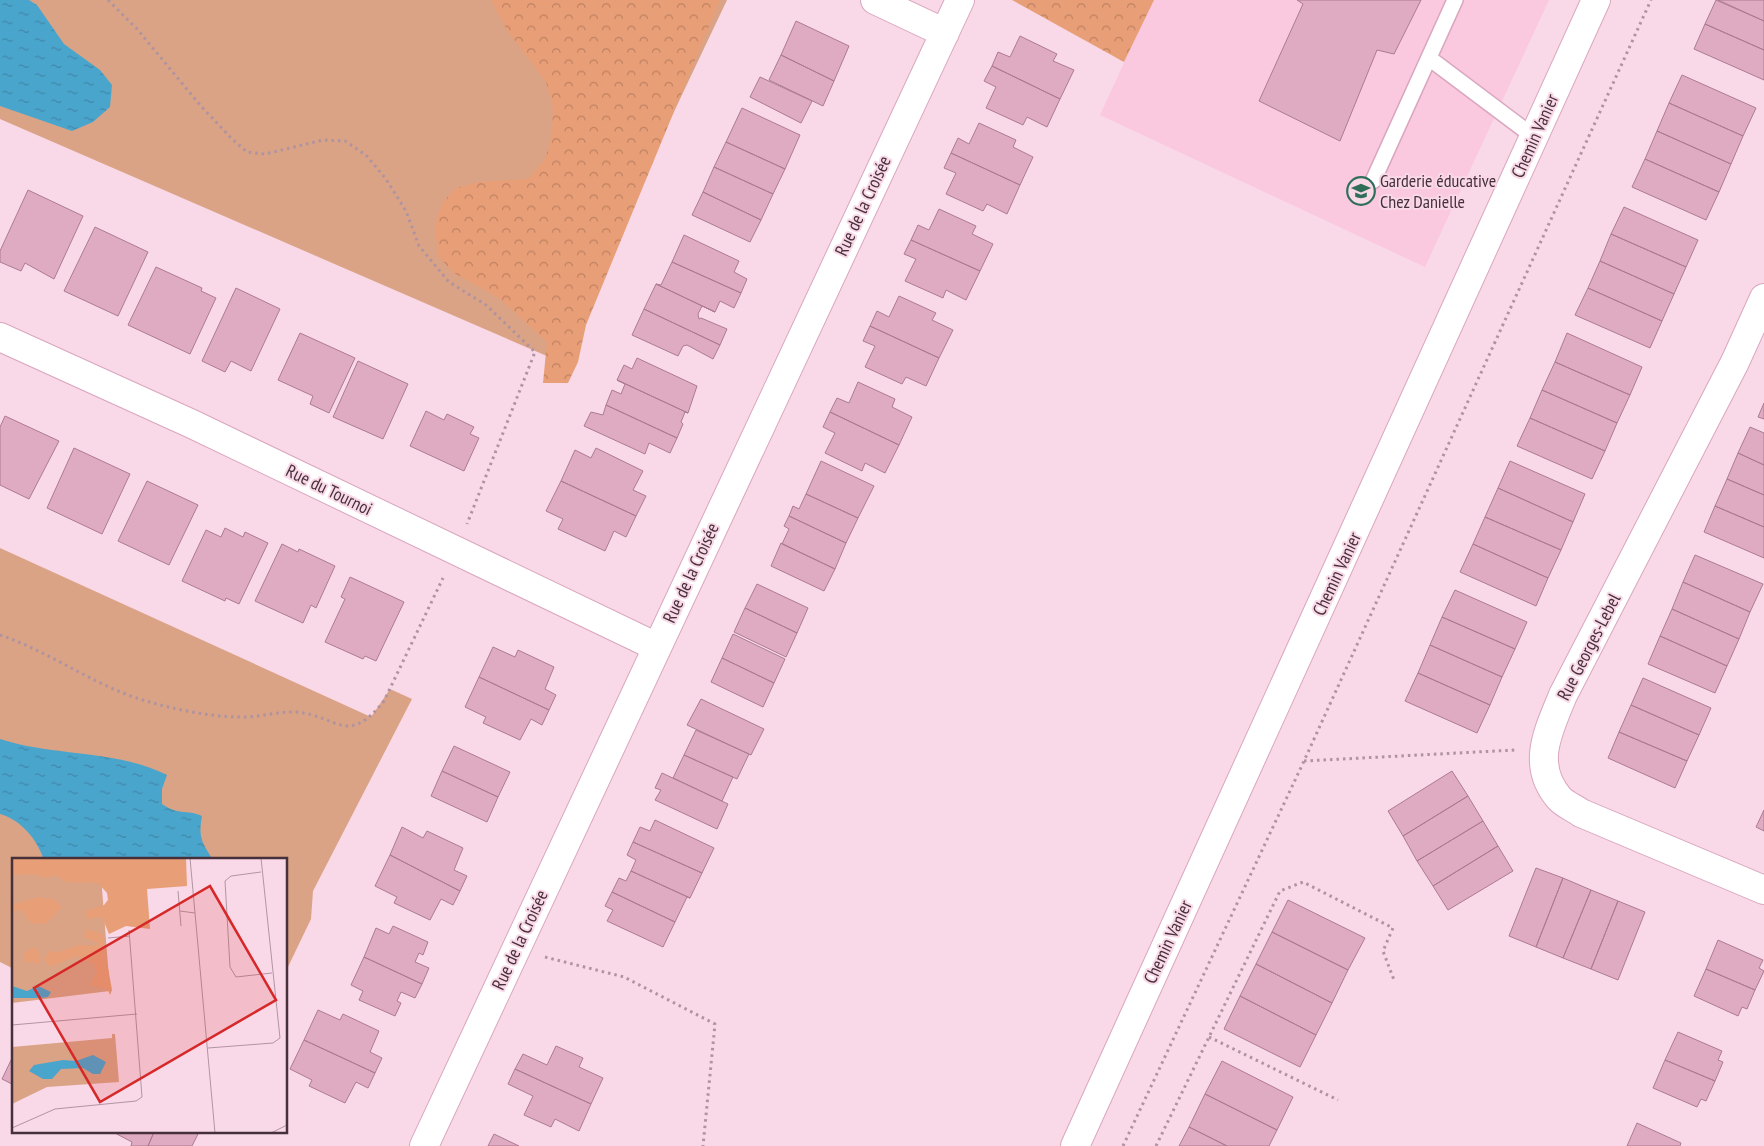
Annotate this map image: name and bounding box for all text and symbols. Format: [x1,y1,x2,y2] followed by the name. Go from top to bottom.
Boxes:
[1506,90,1563,181] street label: Chemin Vanier
[829,152,896,259] street label: Rue de la Croisée
[1380,169,1496,213] place label: Garderie éducative Chez Danielle
[1346,176,1376,206] school or university icon: Garderie éducative Chez Danielle
[282,459,376,520] street label: Rue du Tournoi
[657,519,724,626] street label: Rue de la Croisée
[1307,528,1366,619] street label: Chemin Vanier
[1552,589,1626,704] street label: Rue Georges-Lebel
[12,858,288,1134] inset map
[486,886,553,993] street label: Rue de la Croisée
[1138,896,1197,987] street label: Chemin Vanier

